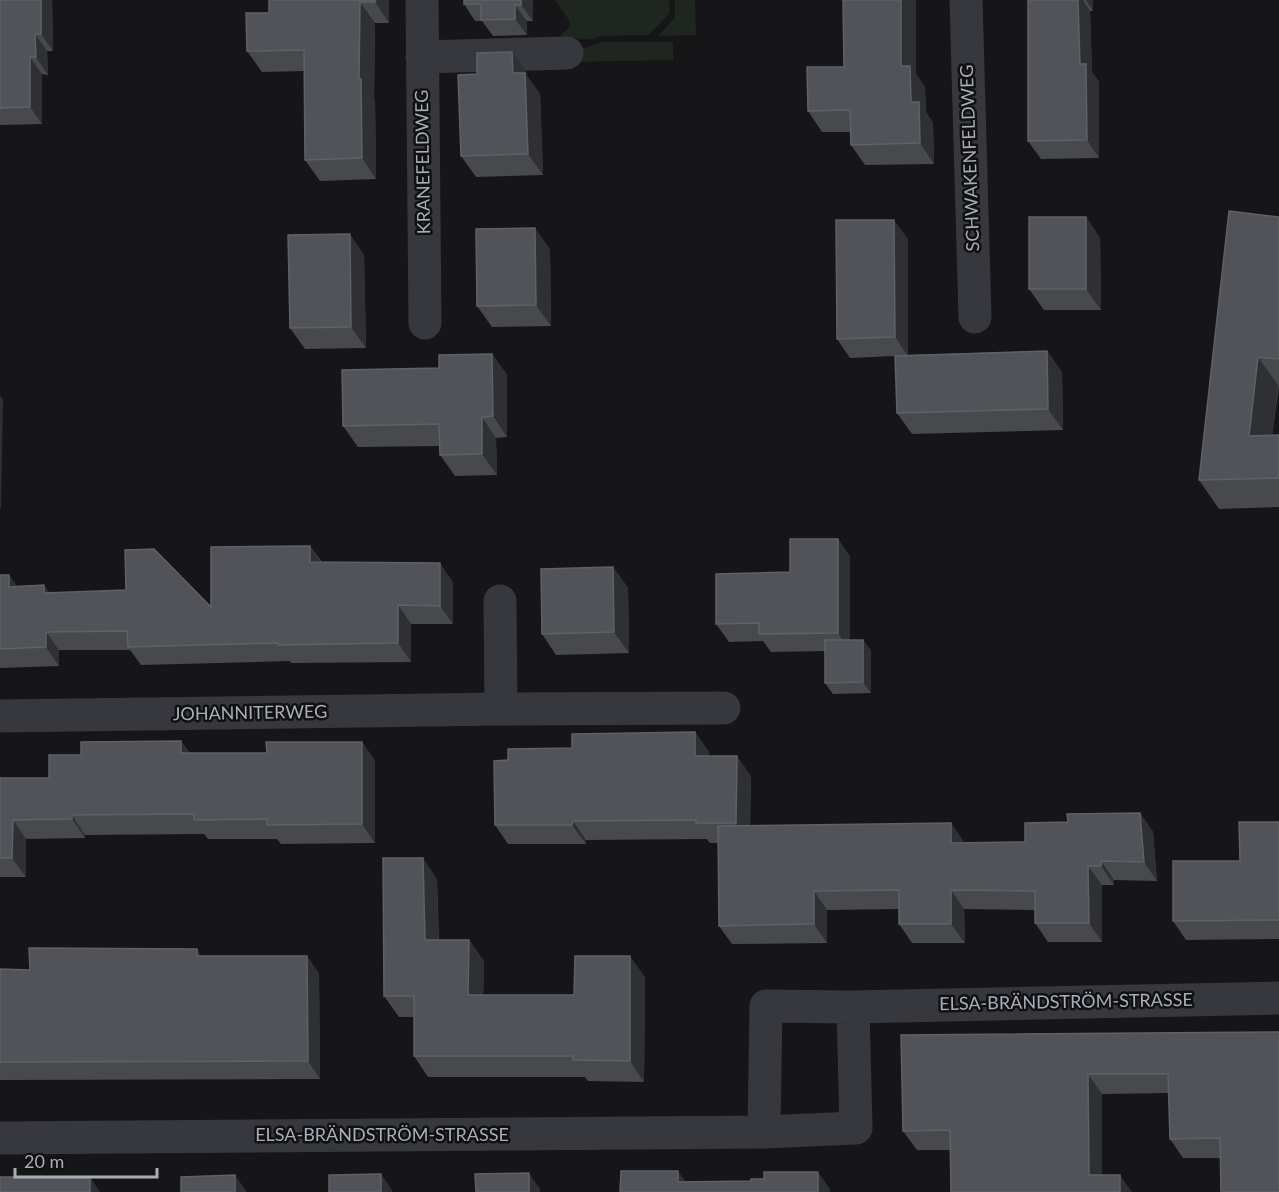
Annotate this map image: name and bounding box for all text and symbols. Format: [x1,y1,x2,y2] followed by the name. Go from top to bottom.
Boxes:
[955,64,983,252] street label: SCHWAKENFELDWEG
[410,89,434,235] street label: KRANEFELDWEG
[173,700,327,724] street label: JOHANNITERWEG
[939,988,1193,1014] street label: ELSA-BRÄNDSTRÖM-STRASSE
[255,1123,509,1145] street label: ELSA-BRÄNDSTRÖM-STRASSE
[15,1141,158,1179] scale bar
[24,1150,64,1172] text: 20 m

